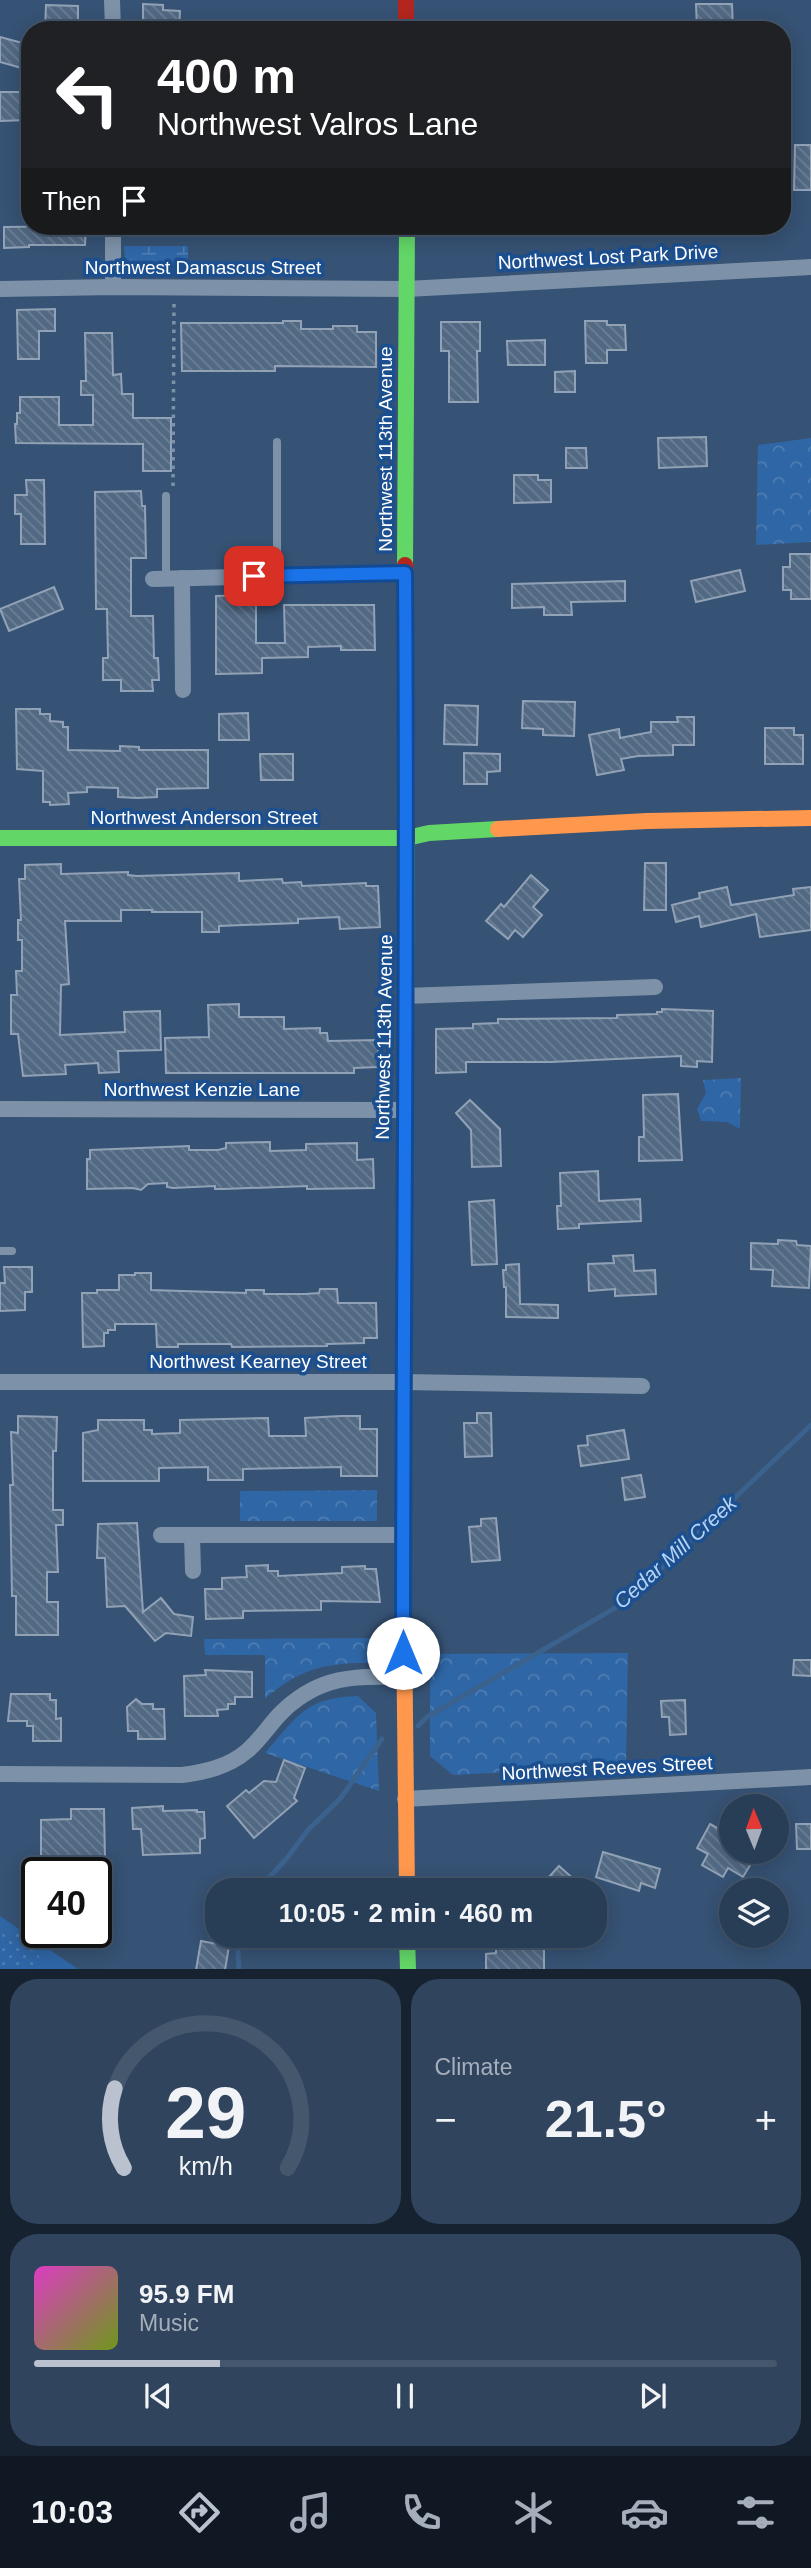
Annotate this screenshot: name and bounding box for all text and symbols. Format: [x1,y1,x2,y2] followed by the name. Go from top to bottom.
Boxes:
[42,49,133,140] icon: left
[157,49,296,103] text: 400 m
[157,106,478,142] text: Northwest Valros Lane
[115,182,153,220] icon: arrive
[42,186,101,216] text: Then
[497,241,719,273] street label: Northwest Lost Park Drive
[85,257,322,278] street label: Northwest Damascus Street
[375,346,396,552] street label: Northwest 113th Avenue
[224,546,284,606] pin
[235,557,273,595] icon: arrive
[90,807,318,828] street label: Northwest Anderson Street
[372,934,396,1140] street label: Northwest 113th Avenue
[104,1079,300,1100] street label: Northwest Kenzie Lane
[149,1351,367,1372] street label: Northwest Kearney Street
[609,1490,742,1613] water label: Cedar Mill Creek
[366,1616,440,1690] position arrow
[501,1752,714,1784] street label: Northwest Reeves Street
[719,1794,789,1864] north arrow
[719,1794,789,1948] map controls
[21,1857,112,1948] speed limit sign: 40
[719,1878,789,1948] button: layers
[279,1898,533,1928] text: 10:05 · 2 min · 460 m
[435,2054,512,2080] text: Climate
[165,2072,246,2153] text: 29
[545,2090,667,2148] text: 21.5°
[435,2099,457,2141] text: −
[755,2099,777,2141] text: +
[178,2151,232,2179] text: km/h
[139,2279,234,2309] text: 95.9 FM
[139,2310,199,2336] text: Music
[139,2377,177,2415] icon: previous
[386,2377,424,2415] icon: pause
[634,2377,672,2415] icon: next
[175,2488,224,2537] icon: directions
[286,2488,335,2537] icon: music
[397,2488,446,2537] icon: phone
[509,2488,558,2537] icon: climate
[620,2488,669,2537] icon: car
[731,2488,780,2537] icon: filters
[31,2494,113,2530] text: 10:03

